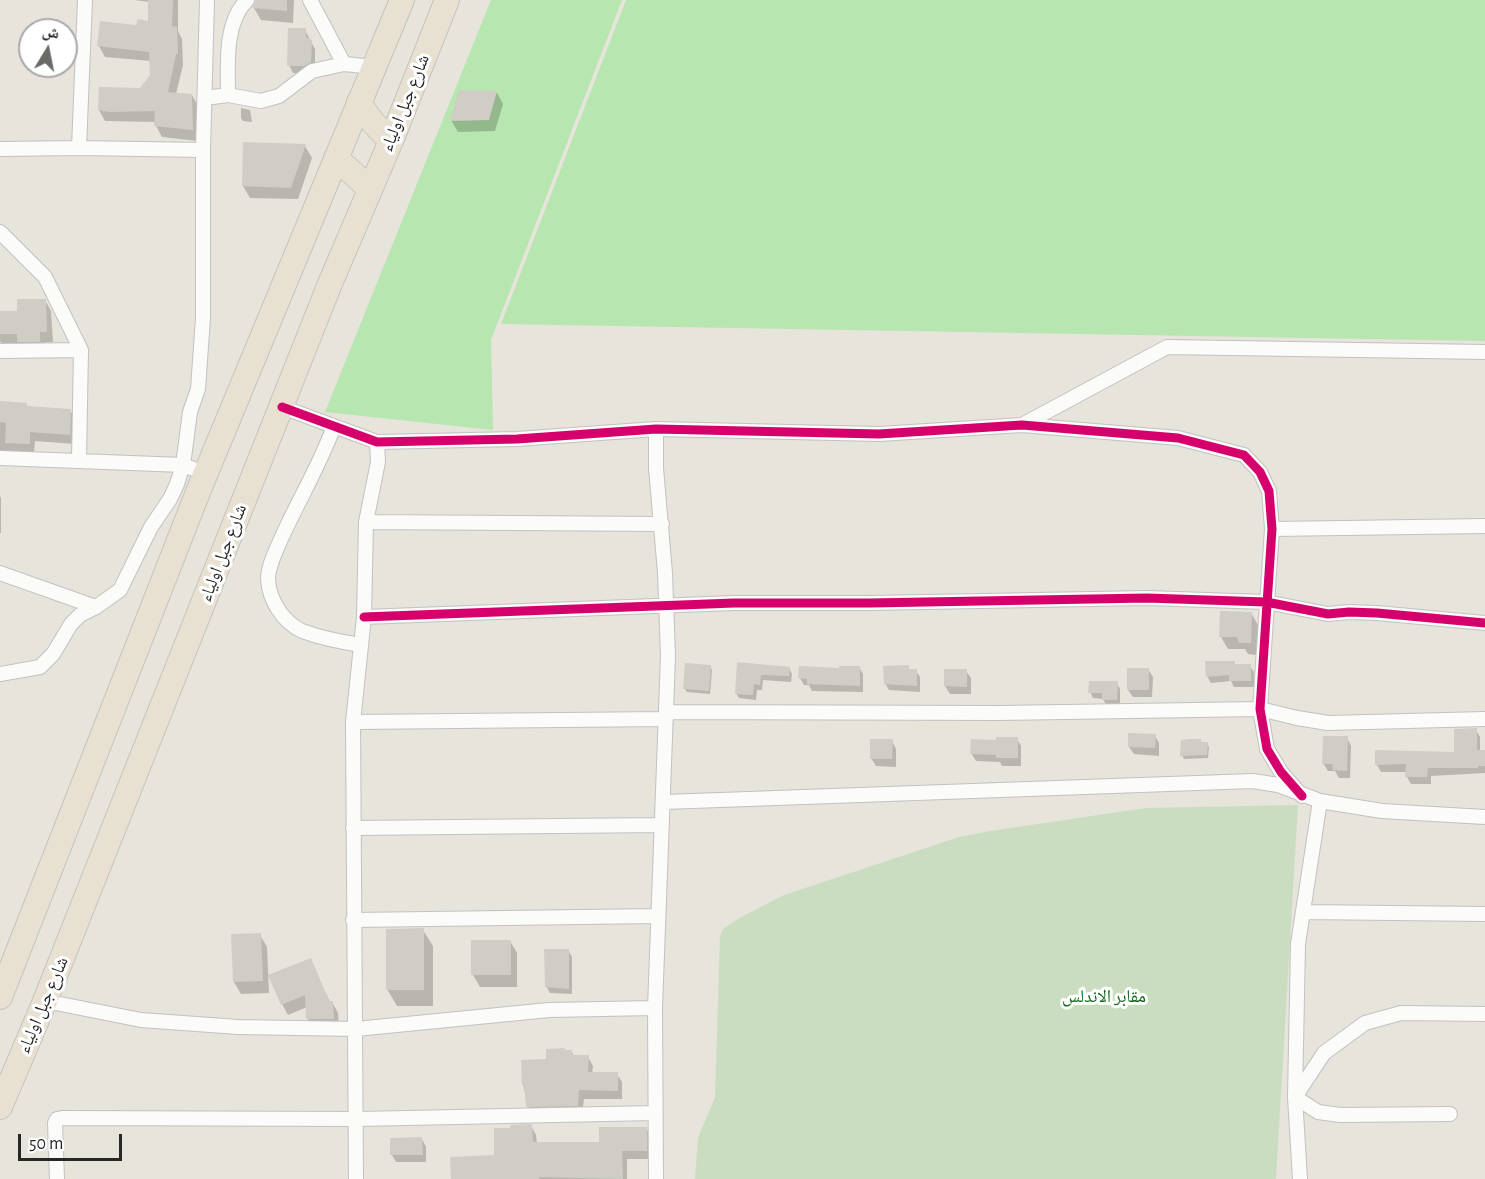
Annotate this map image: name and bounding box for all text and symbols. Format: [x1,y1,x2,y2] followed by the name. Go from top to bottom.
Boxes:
[18,18,78,78] north arrow
[41,23,61,42] text: ش
[376,51,434,155] street label: شارع جبل اولياء
[194,501,252,605] street label: شارع جبل اولياء
[13,953,73,1057] street label: شارع جبل اولياء
[1062,986,1146,1008] park label: مقابر الاندلس
[21,1122,124,1160] scale bar
[29,1135,63,1153] text: 50 m

